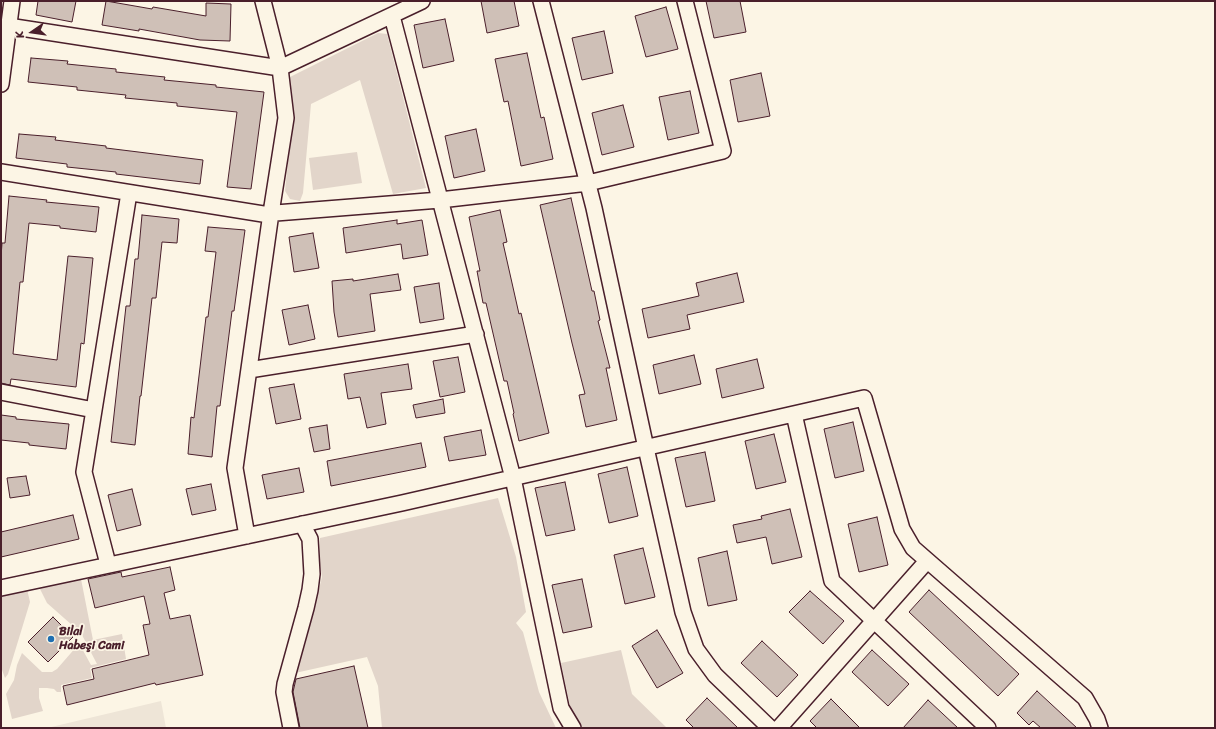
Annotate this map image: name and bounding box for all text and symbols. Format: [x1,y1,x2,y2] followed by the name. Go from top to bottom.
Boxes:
[12,12,52,52] north arrow
[10,29,30,40] text: K
[59,625,124,653] place label: Bilal Habeşi Cami
[46,634,56,644] marker: Bilal Habeşi Cami

